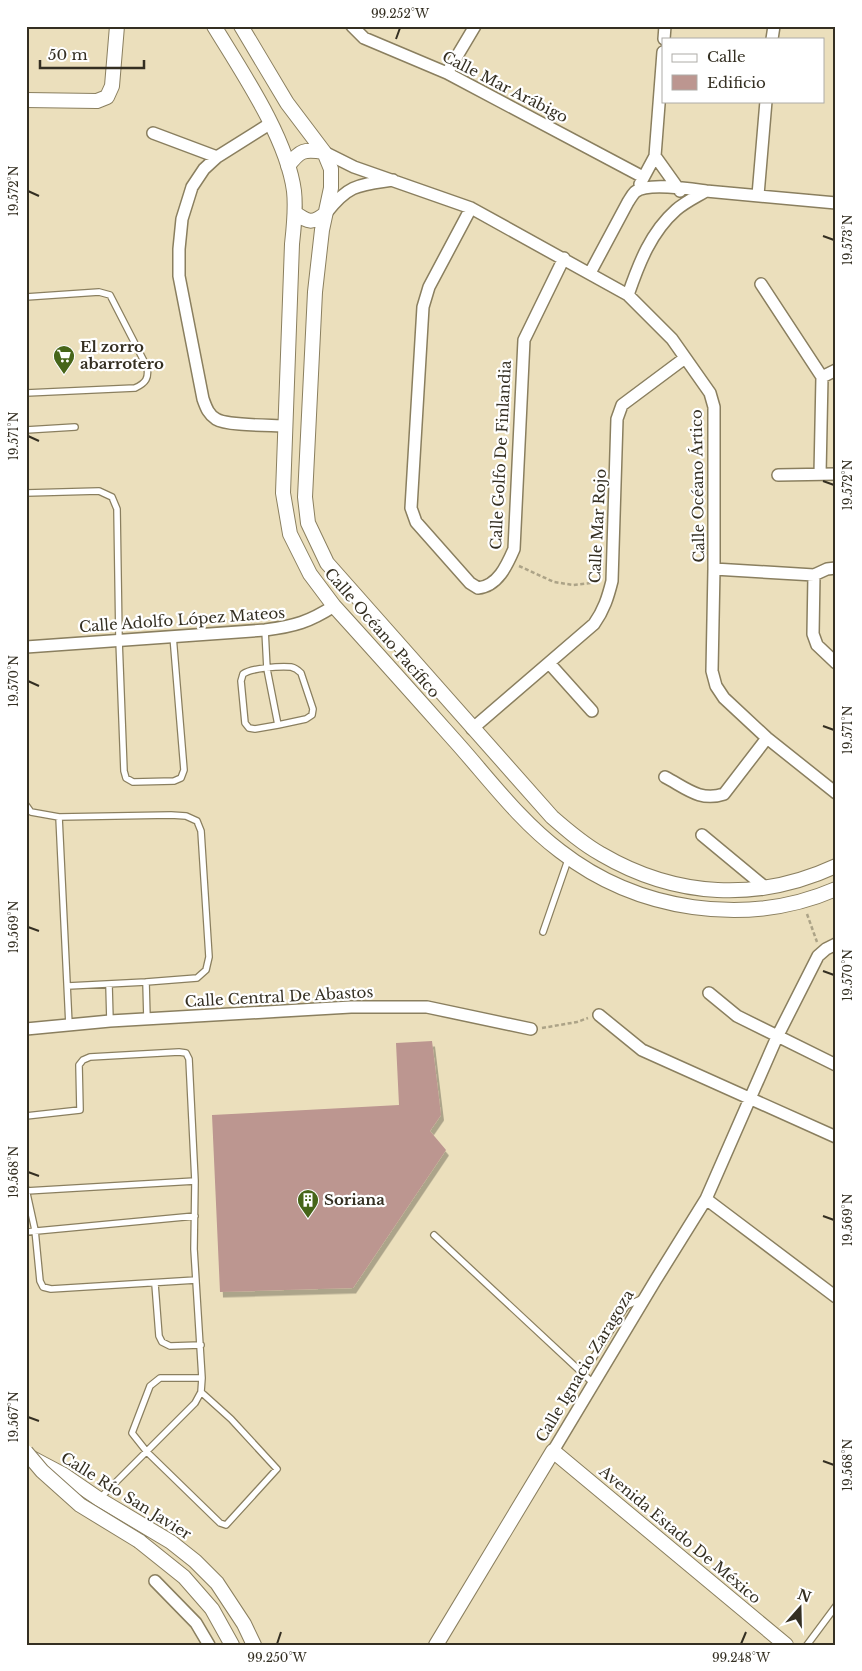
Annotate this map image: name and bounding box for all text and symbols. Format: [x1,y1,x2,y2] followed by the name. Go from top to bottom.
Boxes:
[371,6,430,21] text: 99.252°W
[40,38,144,70] scale bar
[662,38,824,102] legend
[48,45,88,64] text: 50 m
[439,47,572,127] street label: Calle Mar Arábigo
[707,47,746,66] text: Calle
[707,73,766,92] text: Edificio
[6,165,21,217] text: 19.572°N
[840,214,855,266] text: 19.573°N
[80,337,164,373] place label: El zorro abarrotero
[52,344,76,375] supermarket icon: El zorro abarrotero
[486,359,515,550] street label: Calle Golfo De Finlandia
[687,409,708,563] street label: Calle Océano Ártico
[6,411,21,461] text: 19.571°N
[840,459,855,511] text: 19.572°N
[585,468,610,584] street label: Calle Mar Rojo
[321,564,444,702] street label: Calle Océano Pacífico
[78,603,286,636] street label: Calle Adolfo López Mateos
[6,655,21,707] text: 19.570°N
[840,705,855,755] text: 19.571°N
[6,900,21,954] text: 19.569°N
[840,949,855,1001] text: 19.570°N
[184,982,374,1011] street label: Calle Central De Abastos
[6,1145,21,1198] text: 19.568°N
[296,1188,320,1219] building icon: Soriana
[324,1190,385,1209] place label: Soriana
[840,1193,855,1247] text: 19.569°N
[532,1286,638,1445] street label: Calle Ignacio Zaragoza
[6,1391,21,1443] text: 19.567°N
[840,1438,855,1491] text: 19.568°N
[58,1448,196,1544] street label: Calle Río San Javier
[595,1461,765,1608] street label: Avenida Estado De México
[774,1584,824,1634] north arrow
[795,1585,814,1606] text: N
[247,1650,308,1665] text: 99.250°W
[712,1650,771,1665] text: 99.248°W

